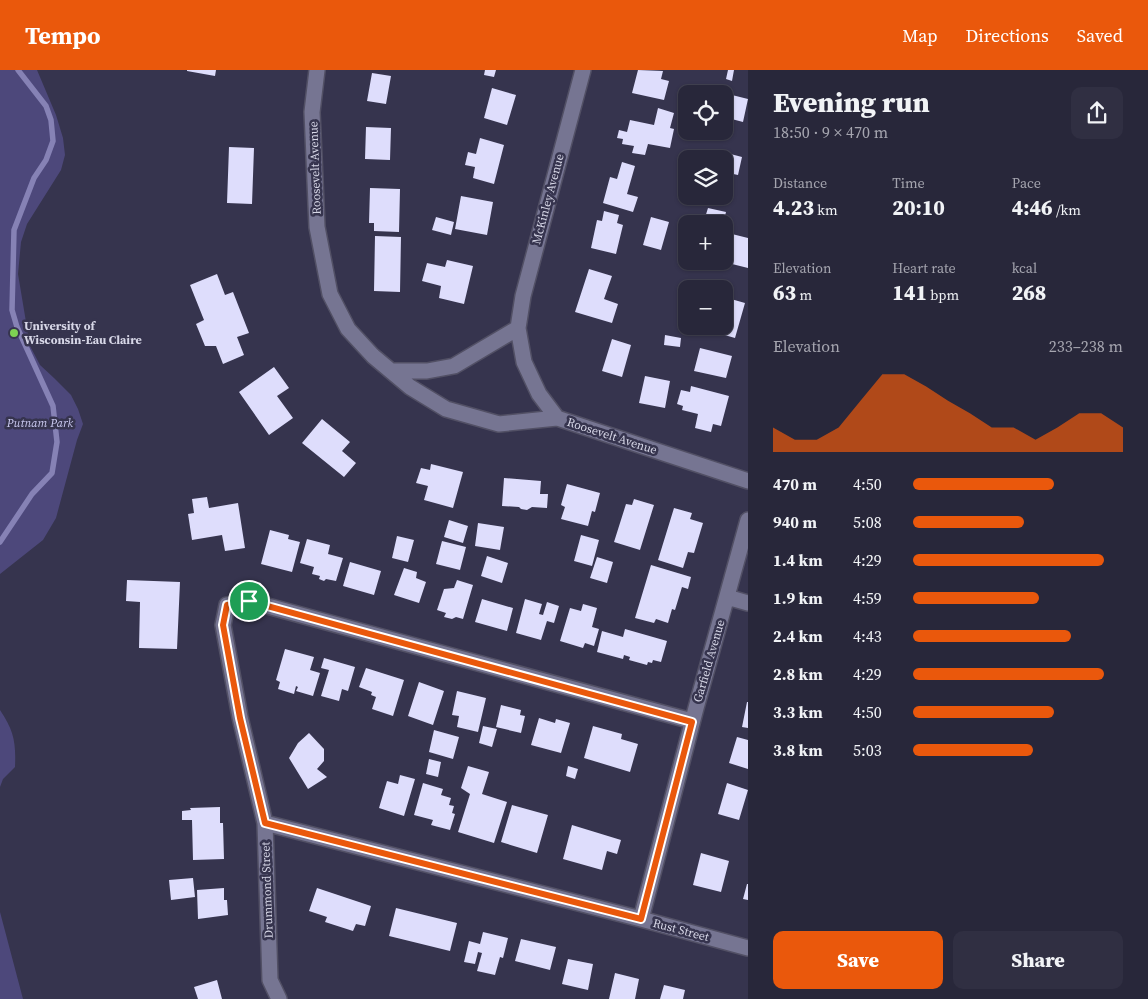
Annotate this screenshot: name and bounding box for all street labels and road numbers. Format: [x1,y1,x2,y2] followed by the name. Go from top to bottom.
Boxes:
[305,121,325,215] street label: Roosevelt Avenue
[528,152,568,246] street label: McKinley Avenue
[565,414,659,458] street label: Roosevelt Avenue
[690,618,728,704] street label: Garfield Avenue
[257,841,277,939] street label: Drummond Street
[651,915,711,945] street label: Rust Street

